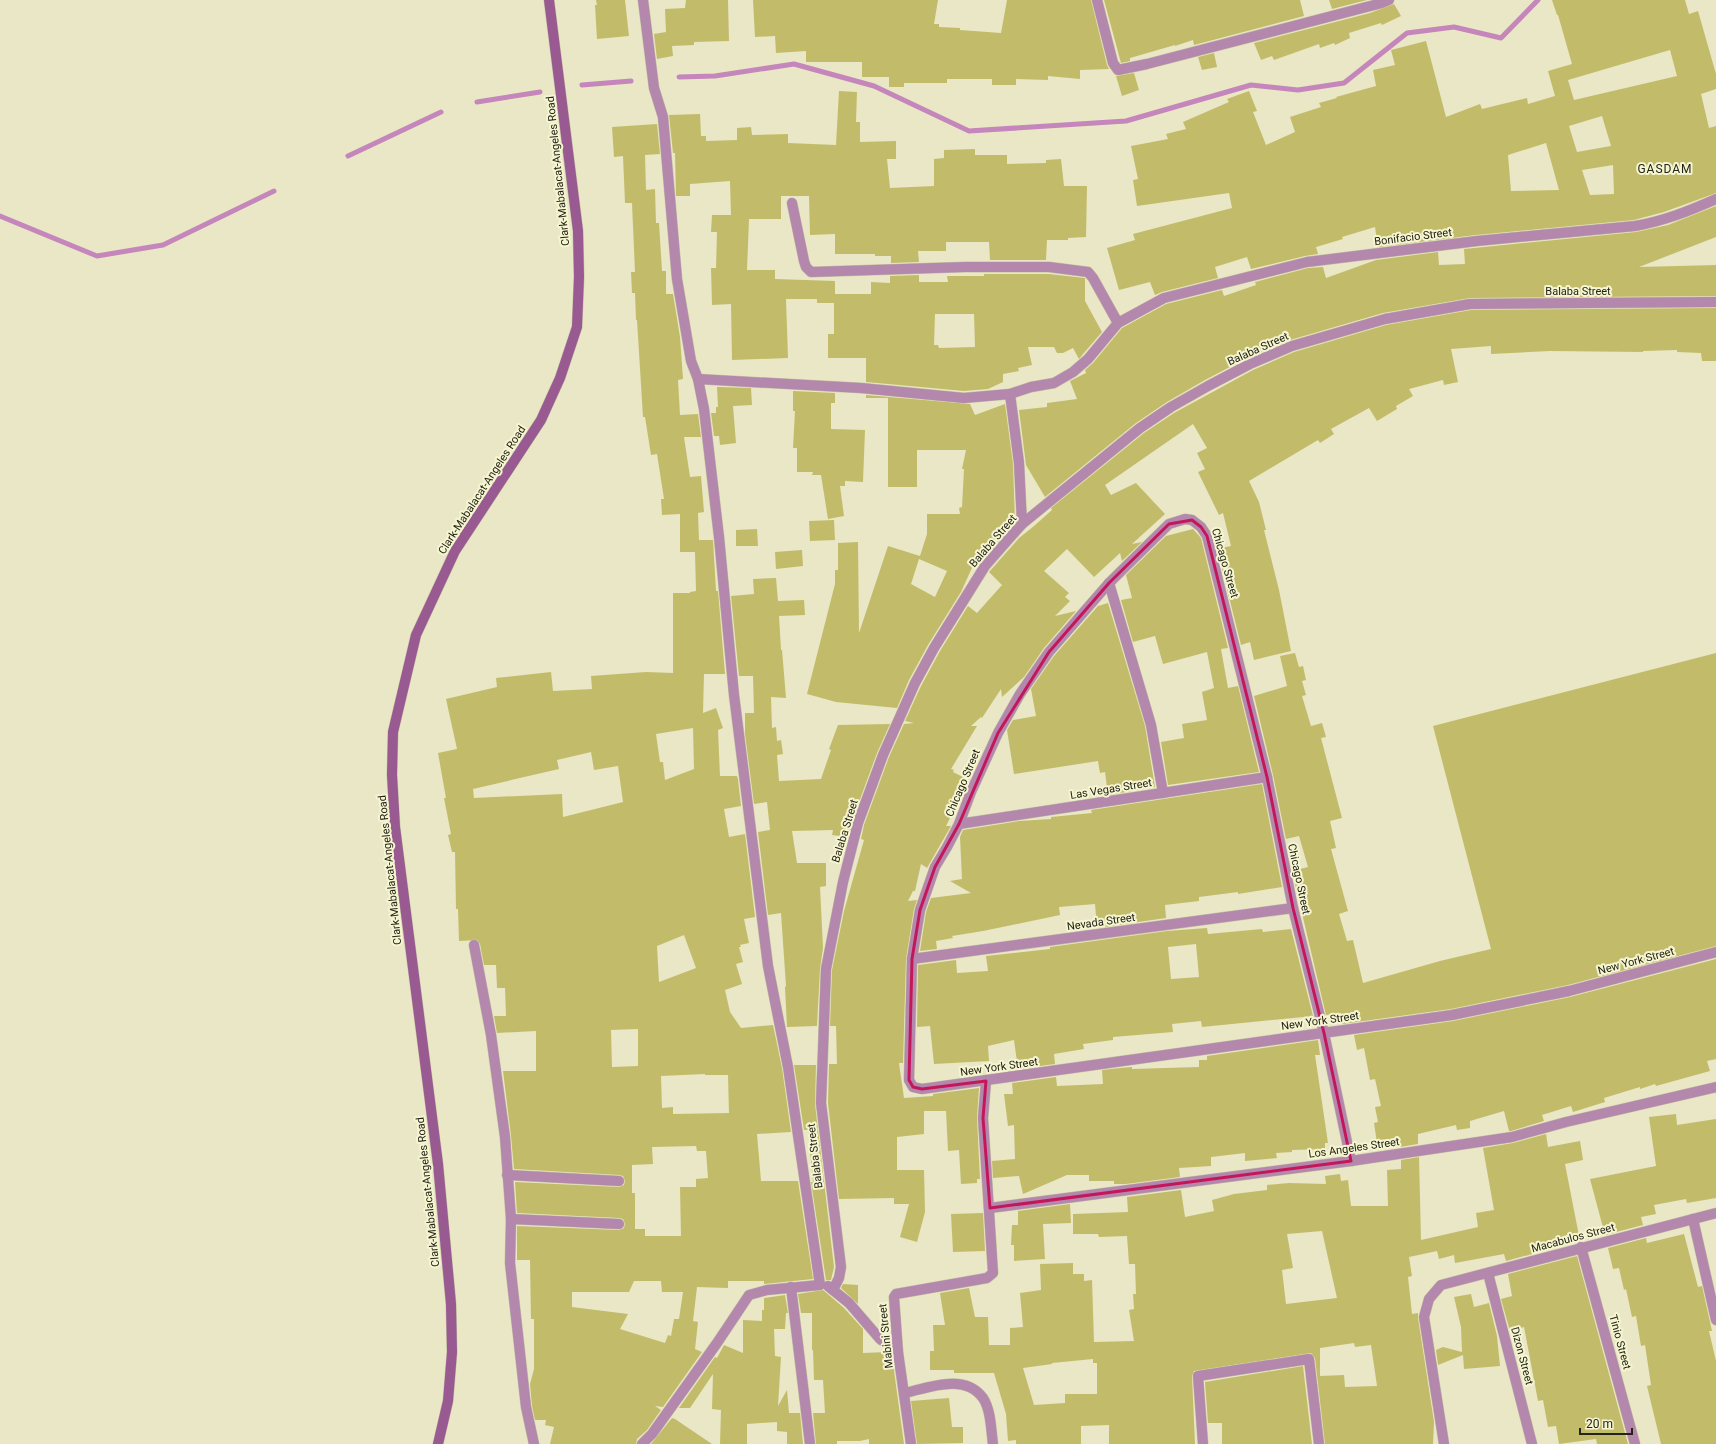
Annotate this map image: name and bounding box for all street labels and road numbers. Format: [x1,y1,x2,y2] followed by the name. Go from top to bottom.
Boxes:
[544,96,572,246] street label: Clark-Mabalacat-Angeles Road
[1373,226,1453,248] street label: Bonifacio Street
[1545,285,1611,298] street label: Balaba Street
[1225,330,1291,368] street label: Balaba Street
[436,423,528,557] street label: Clark-Mabalacat-Angeles Road
[967,512,1020,570] street label: Balaba Street
[1209,527,1241,600] street label: Chicago Street
[943,747,983,819] street label: Chicago Street
[1069,776,1153,802] street label: Las Vegas Street
[376,795,404,945] street label: Clark-Mabalacat-Angeles Road
[829,797,861,864] street label: Balaba Street
[1285,843,1313,916] street label: Chicago Street
[1066,911,1136,933] street label: Nevada Street
[1597,944,1676,977] street label: New York Street
[1280,1009,1360,1033] street label: New York Street
[959,1055,1039,1079] street label: New York Street
[414,1117,442,1267] street label: Clark-Mabalacat-Angeles Road
[805,1122,825,1189] street label: Balaba Street
[1308,1135,1401,1161] street label: Los Angeles Street
[1530,1220,1617,1255] street label: Macabulos Street
[876,1303,896,1369] street label: Mabini Street
[1606,1313,1634,1371] street label: Tinio Street
[1508,1326,1536,1387] street label: Dizon Street

